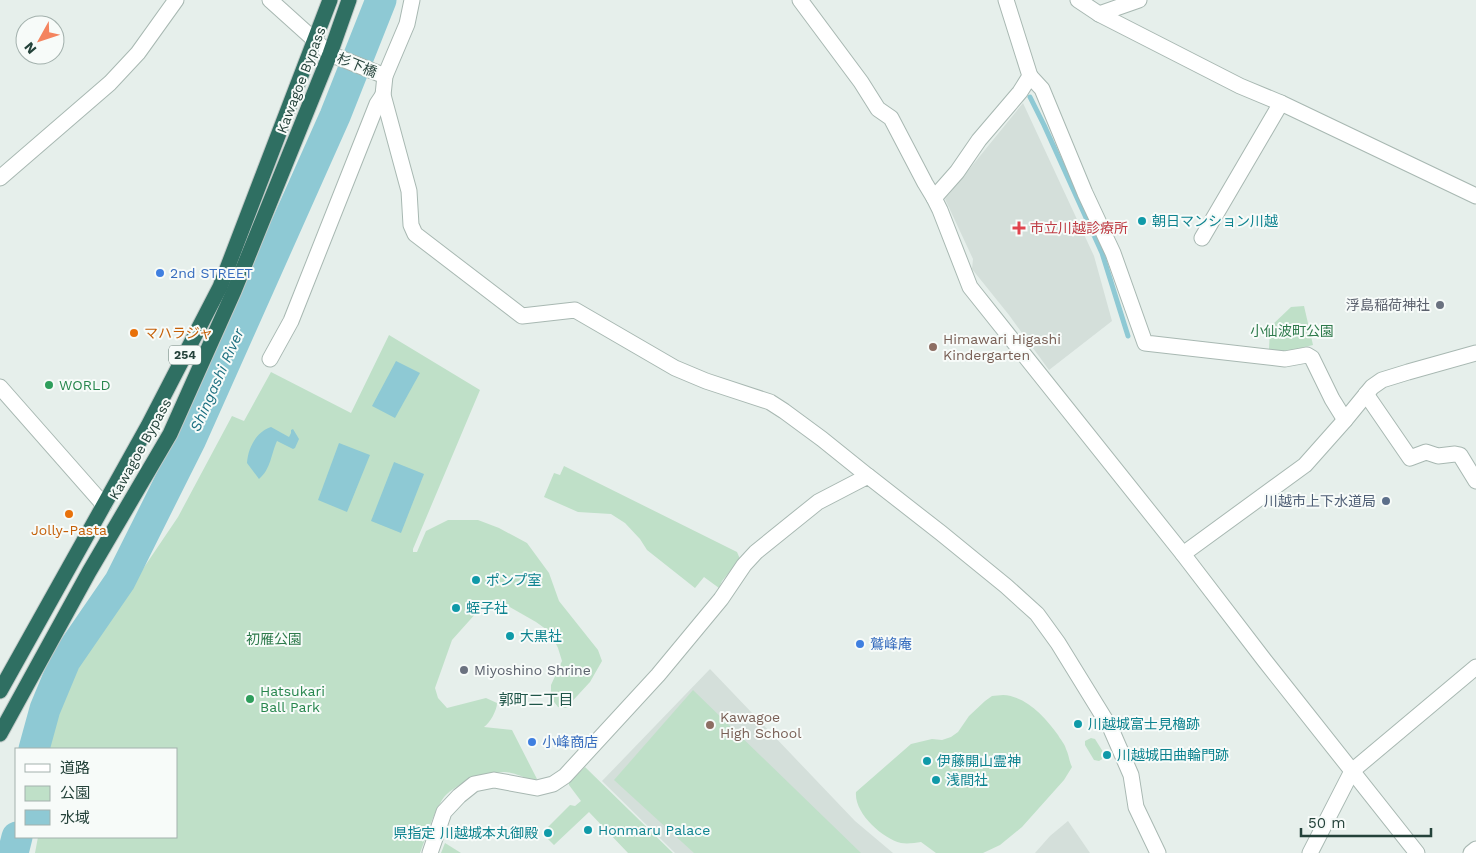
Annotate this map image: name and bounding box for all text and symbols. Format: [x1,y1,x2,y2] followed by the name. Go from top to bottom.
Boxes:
[15,15,65,65] north arrow
[273,24,329,136] street label: Kawagoe Bypass
[21,39,40,57] text: N
[335,50,379,80] street label: 杉下橋
[1152,213,1278,229] place label: 朝日マンション川越
[1136,215,1148,227] marker: 朝日マンション川越
[1030,220,1128,236] place label: 市立川越診療所
[1012,221,1026,235] marker: 市立川越診療所
[170,265,254,281] place label: 2nd STREET
[154,267,166,279] marker: 2nd STREET
[1346,297,1430,313] place label: 浮島稲荷神社
[1434,299,1446,311] marker: 浮島稲荷神社
[1250,323,1334,339] park label: 小仙波町公園
[144,325,213,341] place label: マハラジャ
[186,325,248,434] water label: Shingashi River
[128,327,140,339] marker: マハラジャ
[943,331,1061,363] place label: Himawari Higashi Kindergarten
[927,341,939,353] marker: Himawari Higashi Kindergarten
[169,346,201,364] road number: 254
[59,377,111,393] place label: WORLD
[43,379,55,391] marker: WORLD
[106,396,174,502] street label: Kawagoe Bypass
[1264,493,1376,509] place label: 川越市上下水道局
[1380,495,1392,507] marker: 川越市上下水道局
[63,508,75,520] marker: Jolly-Pasta
[31,522,107,538] place label: Jolly-Pasta
[486,572,542,588] place label: ポンプ室
[470,574,482,586] marker: ポンプ室
[466,600,508,616] place label: 蛭子社
[450,602,462,614] marker: 蛭子社
[520,628,562,644] place label: 大黒社
[504,630,516,642] marker: 大黒社
[246,631,302,647] park label: 初雁公園
[870,636,912,652] place label: 鷲峰庵
[854,638,866,650] marker: 鷲峰庵
[474,662,591,678] place label: Miyoshino Shrine
[458,664,470,676] marker: Miyoshino Shrine
[260,683,325,715] place label: Hatsukari Ball Park
[498,691,574,709] district label: 郭町二丁目
[244,693,256,705] marker: Hatsukari Ball Park
[720,709,802,741] place label: Kawagoe High School
[1088,716,1200,732] place label: 川越城富士見櫓跡
[1072,718,1084,730] marker: 川越城富士見櫓跡
[704,719,716,731] marker: Kawagoe High School
[542,734,598,750] place label: 小峰商店
[526,736,538,748] marker: 小峰商店
[1117,747,1229,763] place label: 川越城田曲輪門跡
[15,748,178,838] legend
[1101,749,1113,761] marker: 川越城田曲輪門跡
[937,753,1021,769] place label: 伊藤開山霊神
[921,755,933,767] marker: 伊藤開山霊神
[60,759,90,777] text: 道路
[946,772,988,788] place label: 浅間社
[930,774,942,786] marker: 浅間社
[60,784,90,802] text: 公園
[1301,806,1431,838] scale bar
[60,809,90,827] text: 水域
[1308,814,1345,832] text: 50 m
[598,822,710,838] place label: Honmaru Palace
[582,824,594,836] marker: Honmaru Palace
[393,825,538,841] place label: 県指定 川越城本丸御殿
[542,827,554,839] marker: 県指定 川越城本丸御殿

